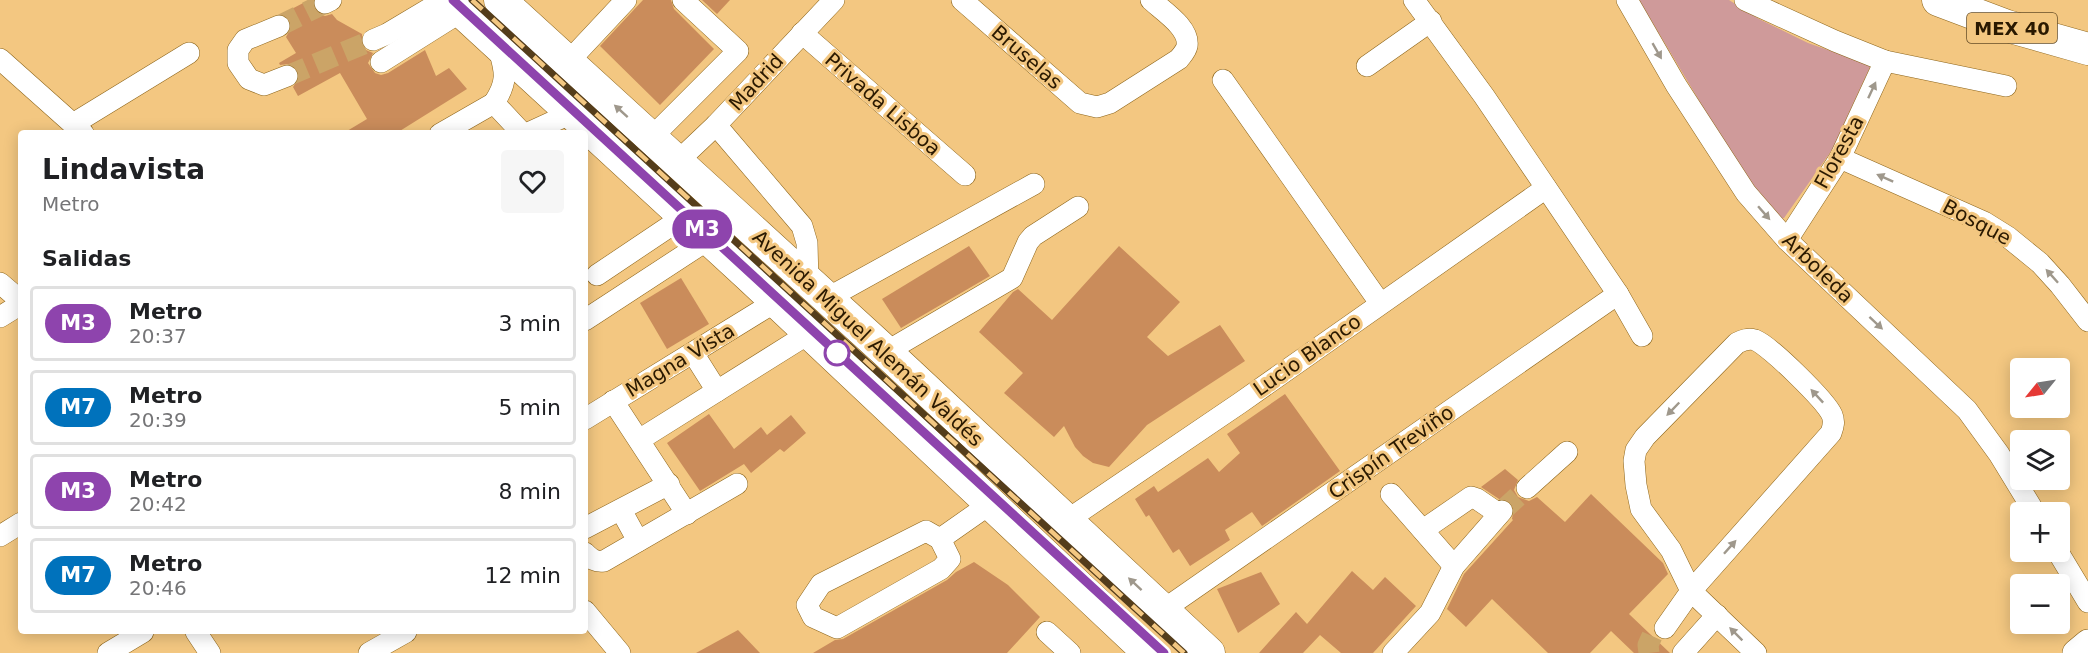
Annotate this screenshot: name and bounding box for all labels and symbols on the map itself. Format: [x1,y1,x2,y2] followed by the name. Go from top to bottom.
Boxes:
[1967,13,2057,43] road number: MEX 40
[987,20,1067,94] street label: Bruselas
[1651,43,1662,59] one-way arrow
[820,47,946,161] street label: Privada Lisboa
[724,49,788,115] street label: Madrid
[1867,82,1876,99] one-way arrow
[614,105,629,118] one-way arrow
[1809,111,1869,193] street label: Floresta
[1876,173,1894,183] one-way arrow
[1939,194,2015,250] street label: Bosque
[1757,205,1770,220] one-way arrow
[675,210,729,248] line badge: M3
[748,225,988,451] street label: Avenida Miguel Alemán Valdés
[1777,228,1859,308] street label: Arboleda
[2045,268,2059,283] one-way arrow
[1248,309,1366,401] street label: Lucio Blanco
[1868,316,1883,330] one-way arrow
[621,318,739,402] street label: Magna Vista
[824,340,850,366] unlabelled marker
[2010,358,2070,418] north arrow
[1811,389,1824,404] one-way arrow
[1324,400,1458,504] street label: Crispín Treviño
[1666,401,1680,416] one-way arrow
[1723,540,1736,555] one-way arrow
[1128,577,1143,591] one-way arrow
[1730,627,1744,641] one-way arrow

